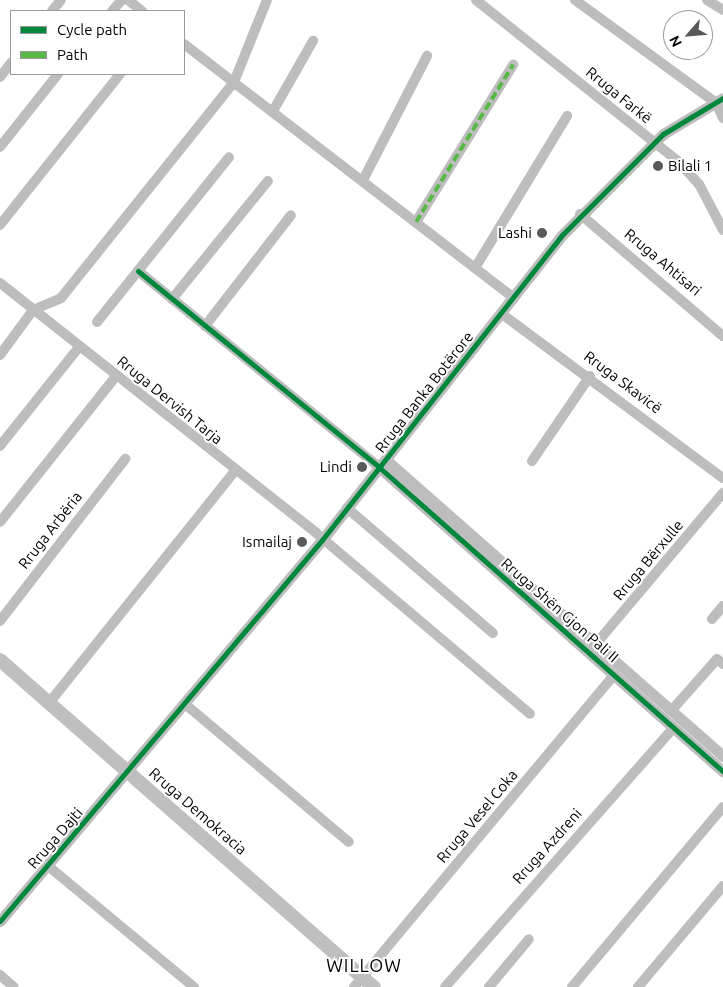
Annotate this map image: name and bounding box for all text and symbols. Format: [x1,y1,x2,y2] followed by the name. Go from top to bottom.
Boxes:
[10,10,185,75] legend
[663,10,713,60] north arrow
[57,21,127,38] text: Cycle path
[666,33,685,50] text: N
[57,46,88,63] text: Path
[582,63,656,127] street label: Rruga Farkë
[668,157,712,175] place label: Bilali 1
[652,160,664,172] marker: Bilali 1
[498,224,532,242] place label: Lashi
[621,225,705,299] street label: Rruga Ahtisari
[536,227,548,239] marker: Lashi
[371,328,477,456] street label: Rruga Banka Botërore
[581,347,665,417] street label: Rruga Skavicë
[114,352,226,448] street label: Rruga Dervish Tarja
[320,458,352,476] place label: Lindi
[356,461,368,473] marker: Lindi
[14,488,86,572] street label: Rruga Arbëria
[609,516,687,604] street label: Rruga Bërxulle
[242,533,292,551] place label: Ismailaj
[296,536,308,548] marker: Ismailaj
[498,554,622,666] street label: Rruga Shën Gjon Pali II
[146,764,250,858] street label: Rruga Demokracia
[433,766,521,866] street label: Rruga Vesel Coka
[24,804,86,872] street label: Rruga Dajti
[509,805,585,887] street label: Rruga Azdreni
[325,954,403,976] district label: WILLOW

